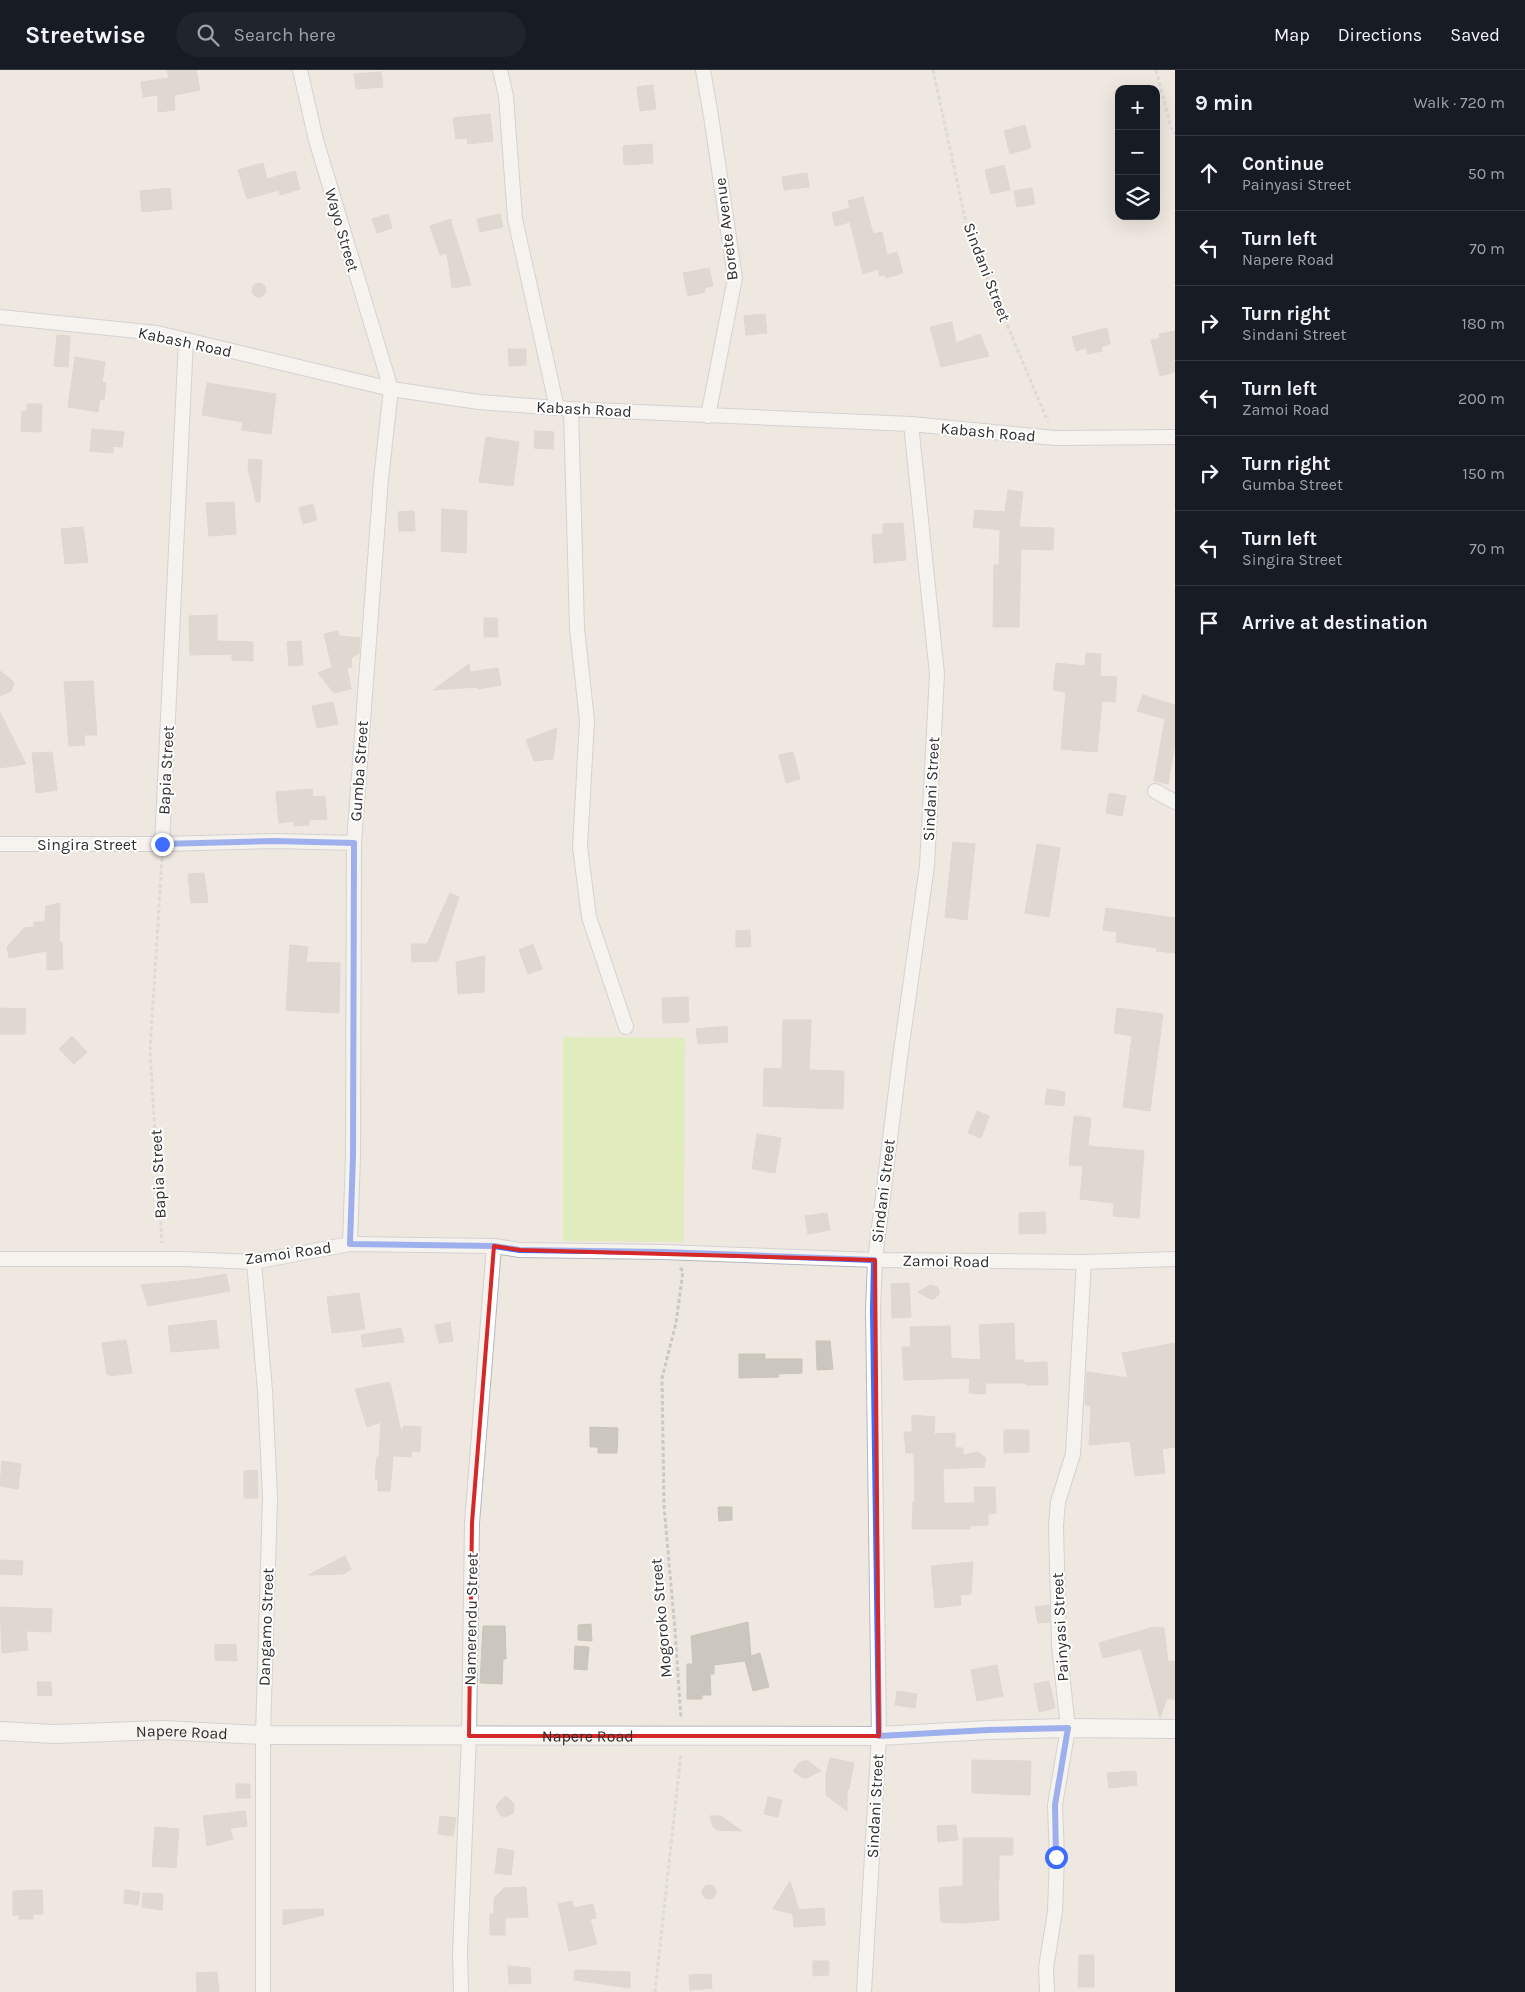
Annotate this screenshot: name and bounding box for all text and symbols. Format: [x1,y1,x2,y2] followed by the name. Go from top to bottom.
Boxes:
[176,12,526,57] search box
[25,21,146,49] text: Streetwise
[194,21,222,49] icon: search
[234,24,336,46] text: Search here
[1274,24,1310,46] text: Map
[1338,24,1422,46] text: Directions
[1450,24,1500,46] text: Saved
[1115,85,1160,220] map controls
[1115,85,1160,130] button: +
[1195,91,1253,115] text: 9 min
[1413,93,1505,112] text: Walk · 720 m
[1115,130,1160,175] button: −
[1242,153,1324,175] text: Continue
[1195,159,1223,187] icon: ahead
[1468,164,1505,183] text: 50 m
[1115,175,1160,220] button: layers
[1242,175,1351,194] text: Painyasi Street
[710,177,742,281] street label: Borete Avenue
[321,186,363,274] street label: Wayo Street
[959,220,1015,324] street label: Sindani Street
[1242,228,1317,250] text: Turn left
[1195,234,1223,262] icon: left
[1469,239,1505,258] text: 70 m
[1242,250,1334,269] text: Napere Road
[1242,303,1331,325] text: Turn right
[1195,309,1223,337] icon: right
[1462,314,1505,333] text: 180 m
[136,323,234,361] street label: Kabash Road
[1242,325,1347,344] text: Sindani Street
[1242,378,1317,400] text: Turn left
[1195,384,1223,412] icon: left
[1458,389,1505,408] text: 200 m
[536,397,632,421] street label: Kabash Road
[1242,400,1329,419] text: Zamoi Road
[940,418,1036,446] street label: Kabash Road
[1242,453,1331,475] text: Turn right
[1195,459,1223,487] icon: right
[1462,464,1505,483] text: 150 m
[1242,475,1343,494] text: Gumba Street
[1242,528,1317,550] text: Turn left
[1195,534,1223,562] icon: left
[1469,539,1505,558] text: 70 m
[1242,550,1342,569] text: Singira Street
[1195,609,1223,637] icon: arrive
[1242,612,1428,634] text: Arrive at destination
[346,720,372,822] street label: Gumba Street
[154,725,178,815] street label: Bapia Street
[919,736,943,842] street label: Sindani Street
[151,833,174,856] route end
[37,835,137,854] street label: Singira Street
[146,1129,170,1219] street label: Bapia Street
[867,1138,899,1244] street label: Sindani Street
[243,1238,333,1268] street label: Zamoi Road
[902,1251,990,1271] street label: Zamoi Road
[460,1552,482,1686] street label: Namerendu Street
[646,1557,676,1679] street label: Mogoroko Street
[254,1568,278,1686] street label: Dangamo Street
[1048,1572,1072,1682] street label: Painyasi Street
[135,1720,228,1743] street label: Napere Road
[542,1726,634,1745] street label: Napere Road
[863,1753,887,1859] street label: Sindani Street
[1045,1846,1068,1869] route start

